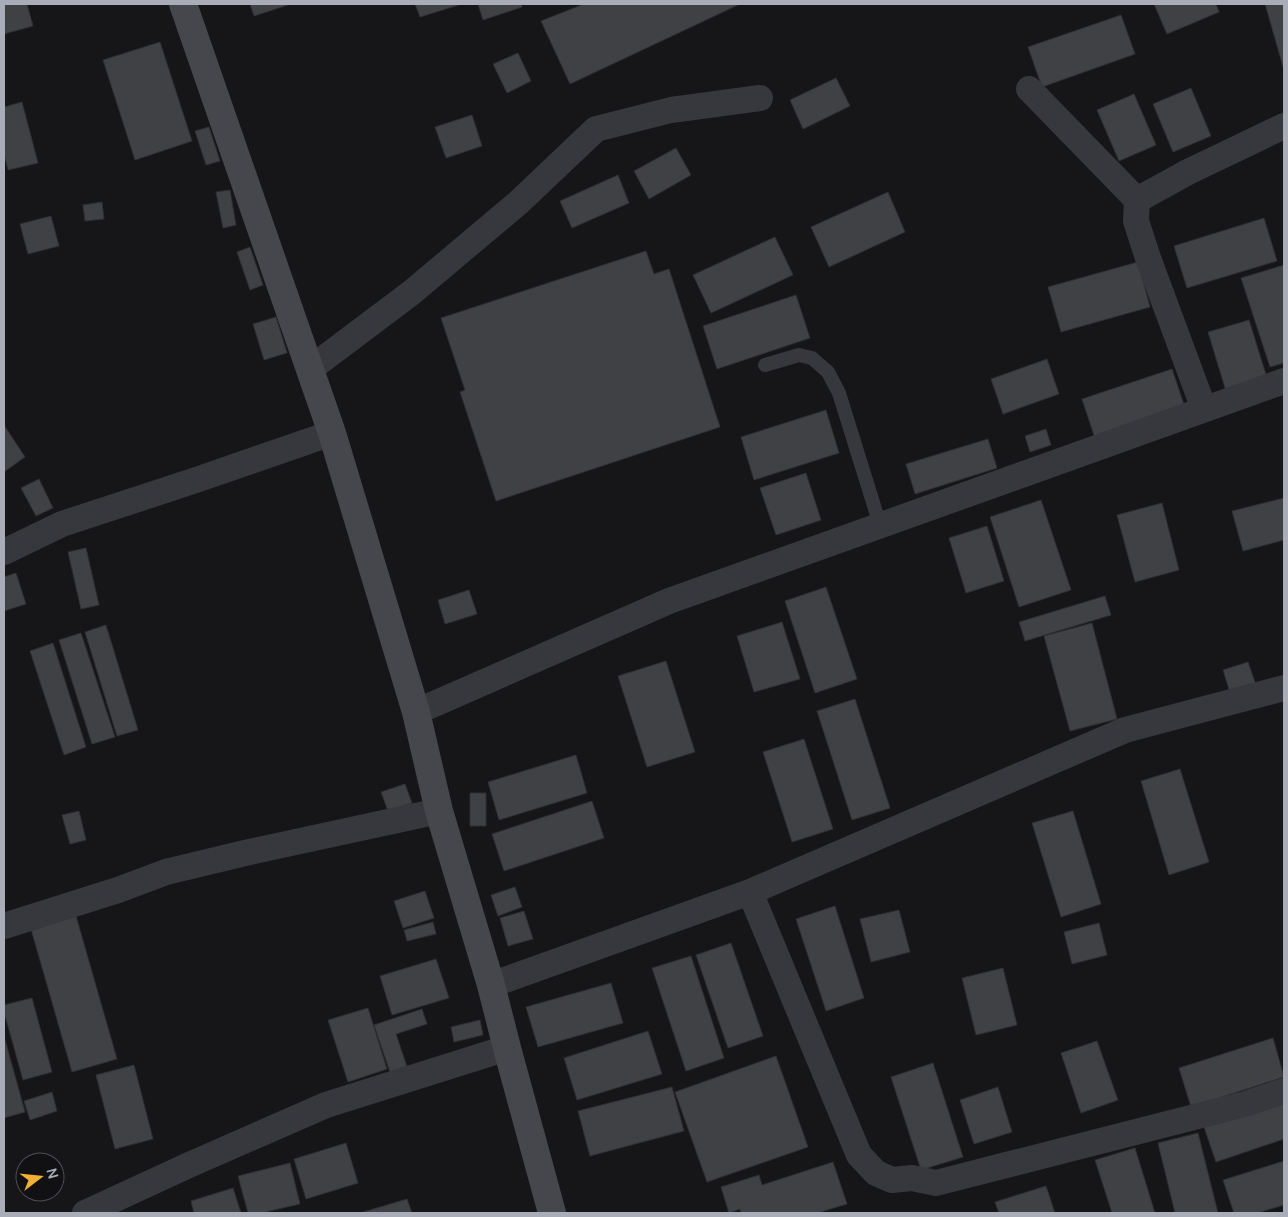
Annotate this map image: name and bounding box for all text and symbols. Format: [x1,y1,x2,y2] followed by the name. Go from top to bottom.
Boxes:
[15,1152,65,1202] north arrow
[42,1166,63,1181] text: N

